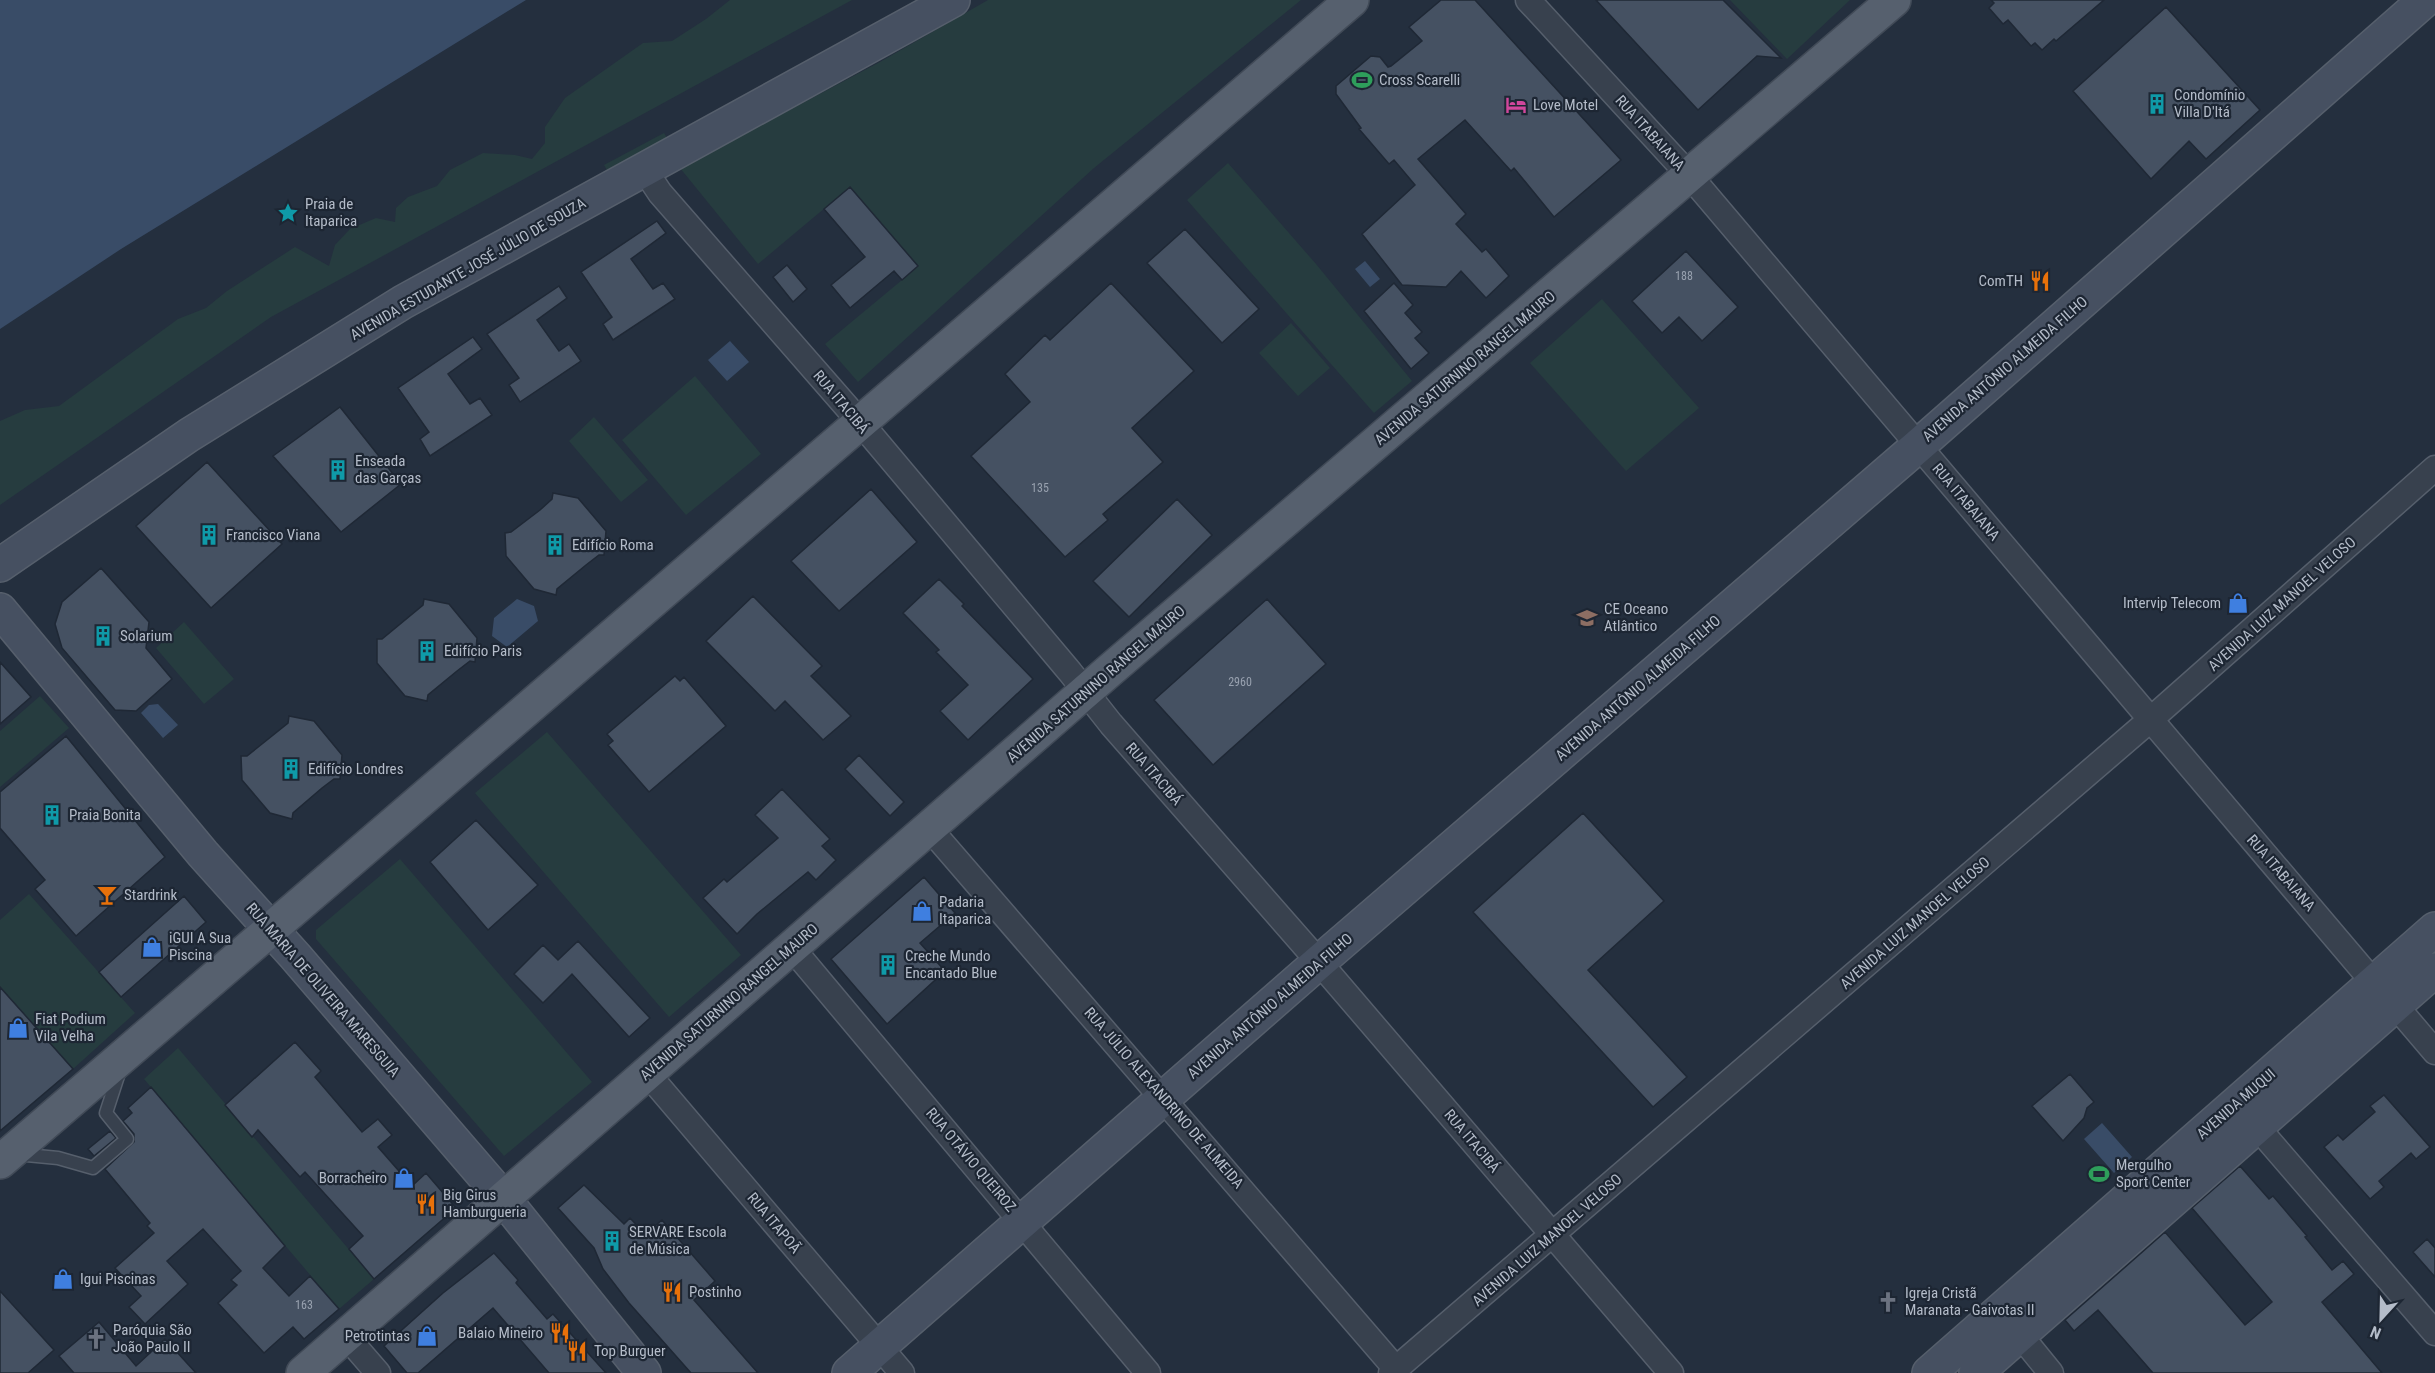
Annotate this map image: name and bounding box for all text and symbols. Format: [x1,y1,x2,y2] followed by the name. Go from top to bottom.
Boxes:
[1350,68,1374,92] sports icon: Cross Scarelli
[1379,71,1460,89] place label: Cross Scarelli
[2174,86,2245,121] place label: Condomínio Villa D'Itá
[1611,92,1689,175] street label: RUA ITABAIANA
[2145,92,2169,116] building icon: Condomínio Villa D'Itá
[1504,93,1528,117] hotel icon: Love Motel
[1533,96,1598,114] place label: Love Motel
[347,194,589,344] street label: AVENIDA ESTUDANTE JOSÉ JÚLIO DE SOUZA
[305,195,357,230] place label: Praia de Itaparica
[276,201,300,225] place icon: Praia de Itaparica
[1675,269,1693,283] house number: 188
[2028,269,2052,293] restaurant icon: ComTH
[1979,272,2023,290] place label: ComTH
[1371,287,1559,449] street label: AVENIDA SATURNINO RANGEL MAURO
[1919,292,2091,446] street label: AVENIDA ANTÔNIO ALMEIDA FILHO
[809,367,873,437] street label: RUA ITACIBÁ
[355,452,422,487] place label: Enseada das Garças
[326,458,350,482] building icon: Enseada das Garças
[1929,460,2004,545] street label: RUA ITABAIANA
[1031,481,1049,495] house number: 135
[197,523,221,547] building icon: Francisco Viana
[226,526,320,544] place label: Francisco Viana
[543,533,567,557] building icon: Edifício Roma
[2204,533,2360,675] street label: AVENIDA LUIZ MANOEL VELOSO
[572,536,654,554] place label: Edifício Roma
[2226,591,2250,615] shop icon: Intervip Telecom
[2123,594,2221,612] place label: Intervip Telecom
[1604,600,1668,635] place label: CE Oceano Atlântico
[1003,602,1189,766] street label: AVENIDA SATURNINO RANGEL MAURO
[1575,606,1599,630] school or university icon: CE Oceano Atlântico
[1552,611,1724,765] street label: AVENIDA ANTÔNIO ALMEIDA FILHO
[91,624,115,648] building icon: Solarium
[120,627,173,645] place label: Solarium
[415,639,439,663] building icon: Edifício Paris
[444,642,522,660] place label: Edifício Paris
[1228,675,1252,689] house number: 2960
[1122,739,1186,809] street label: RUA ITACIBÁ
[279,757,303,781] building icon: Edifício Londres
[308,760,404,778] place label: Edifício Londres
[40,803,64,827] building icon: Praia Bonita
[69,806,141,824] place label: Praia Bonita
[2243,831,2319,915] street label: RUA ITABAIANA
[1836,853,1994,993] street label: AVENIDA LUIZ MANOEL VELOSO
[95,883,119,907] bar icon: Stardrink
[124,886,178,904] place label: Stardrink
[939,893,991,928] place label: Padaria Itaparica
[243,899,404,1081] street label: RUA MARIA DE OLIVEIRA MARESGUIA
[910,899,934,923] shop icon: Padaria Itaparica
[636,920,822,1084] street label: AVENIDA SATURNINO RANGEL MAURO
[169,929,231,964] place label: iGUI A Sua Piscina
[1184,929,1356,1083] street label: AVENIDA ANTÔNIO ALMEIDA FILHO
[140,935,164,959] shop icon: iGUI A Sua Piscina
[905,947,997,982] place label: Creche Mundo Encantado Blue
[876,953,900,977] building icon: Creche Mundo Encantado Blue
[1081,1004,1248,1192] street label: RUA JÚLIO ALEXANDRINO DE ALMEIDA
[35,1010,106,1045] place label: Fiat Podium Vila Velha
[6,1016,30,1040] shop icon: Fiat Podium Vila Velha
[2193,1065,2279,1143] street label: AVENIDA MUQUI
[922,1104,1020,1216] street label: RUA OTÁVIO QUEIROZ
[1440,1106,1504,1176] street label: RUA ITACIBÁ
[2116,1156,2191,1191] place label: Mergulho Sport Center
[2087,1162,2111,1186] sports icon: Mergulho Sport Center
[392,1166,416,1190] shop icon: Borracheiro
[319,1169,387,1187] place label: Borracheiro
[1468,1170,1626,1310] street label: AVENIDA LUIZ MANOEL VELOSO
[443,1186,527,1221] place label: Big Girus Hamburgueria
[743,1189,805,1257] street label: RUA ITAPOÃ
[414,1192,438,1216] restaurant icon: Big Girus Hamburgueria
[629,1223,727,1258] place label: SERVARE Escola de Música
[600,1229,624,1253] building icon: SERVARE Escola de Música
[51,1267,75,1291] shop icon: Igui Piscinas
[80,1270,156,1288] place label: Igui Piscinas
[660,1280,684,1304] restaurant icon: Postinho
[689,1283,742,1301] place label: Postinho
[1905,1284,2034,1319] place label: Igreja Cristã Maranata - Gaivotas II
[2351,1289,2411,1349] north arrow
[1876,1290,1900,1314] church icon: Igreja Cristã Maranata - Gaivotas II
[295,1298,313,1312] house number: 163
[113,1321,192,1356] place label: Paróquia São João Paulo II
[548,1321,572,1345] restaurant icon: Balaio Mineiro
[2367,1322,2384,1343] text: N
[415,1324,439,1348] shop icon: Petrotintas
[458,1324,543,1342] place label: Balaio Mineiro
[84,1327,108,1351] church icon: Paróquia São João Paulo II
[345,1327,410,1345] place label: Petrotintas
[565,1339,589,1363] restaurant icon: Top Burguer
[594,1342,666,1360] place label: Top Burguer

